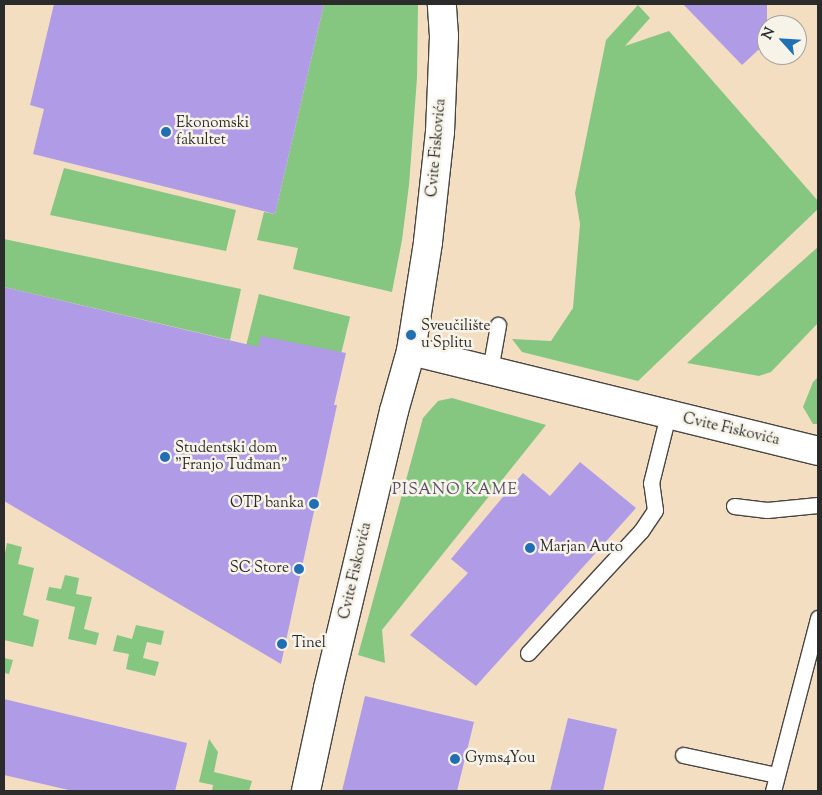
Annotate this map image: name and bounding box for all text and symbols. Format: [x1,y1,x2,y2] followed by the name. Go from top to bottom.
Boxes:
[757,15,807,65] north arrow
[758,24,781,43] text: N
[424,98,450,198] street label: Cvite Fiskovića
[176,114,249,149] place label: Ekonomski fakultet
[160,126,172,138] marker: Ekonomski fakultet
[421,317,490,352] place label: Sveučilište u Splitu
[405,329,417,341] marker: Sveučilište u Splitu
[681,410,781,450] street label: Cvite Fiskovića
[175,439,288,474] place label: Studentski dom "Franjo Tuđman"
[159,451,171,463] marker: Studentski dom "Franjo Tuđman"
[391,481,519,501] district label: PISANO KAME
[230,495,304,513] place label: OTP banka
[308,498,320,510] marker: OTP banka
[336,521,376,621] street label: Cvite Fiskovića
[540,539,623,557] place label: Marjan Auto
[524,542,536,554] marker: Marjan Auto
[230,560,289,578] place label: SC Store
[293,563,305,575] marker: SC Store
[292,635,326,653] place label: Tinel
[276,638,288,650] marker: Tinel
[465,750,535,768] place label: Gyms4You
[449,753,461,765] marker: Gyms4You

